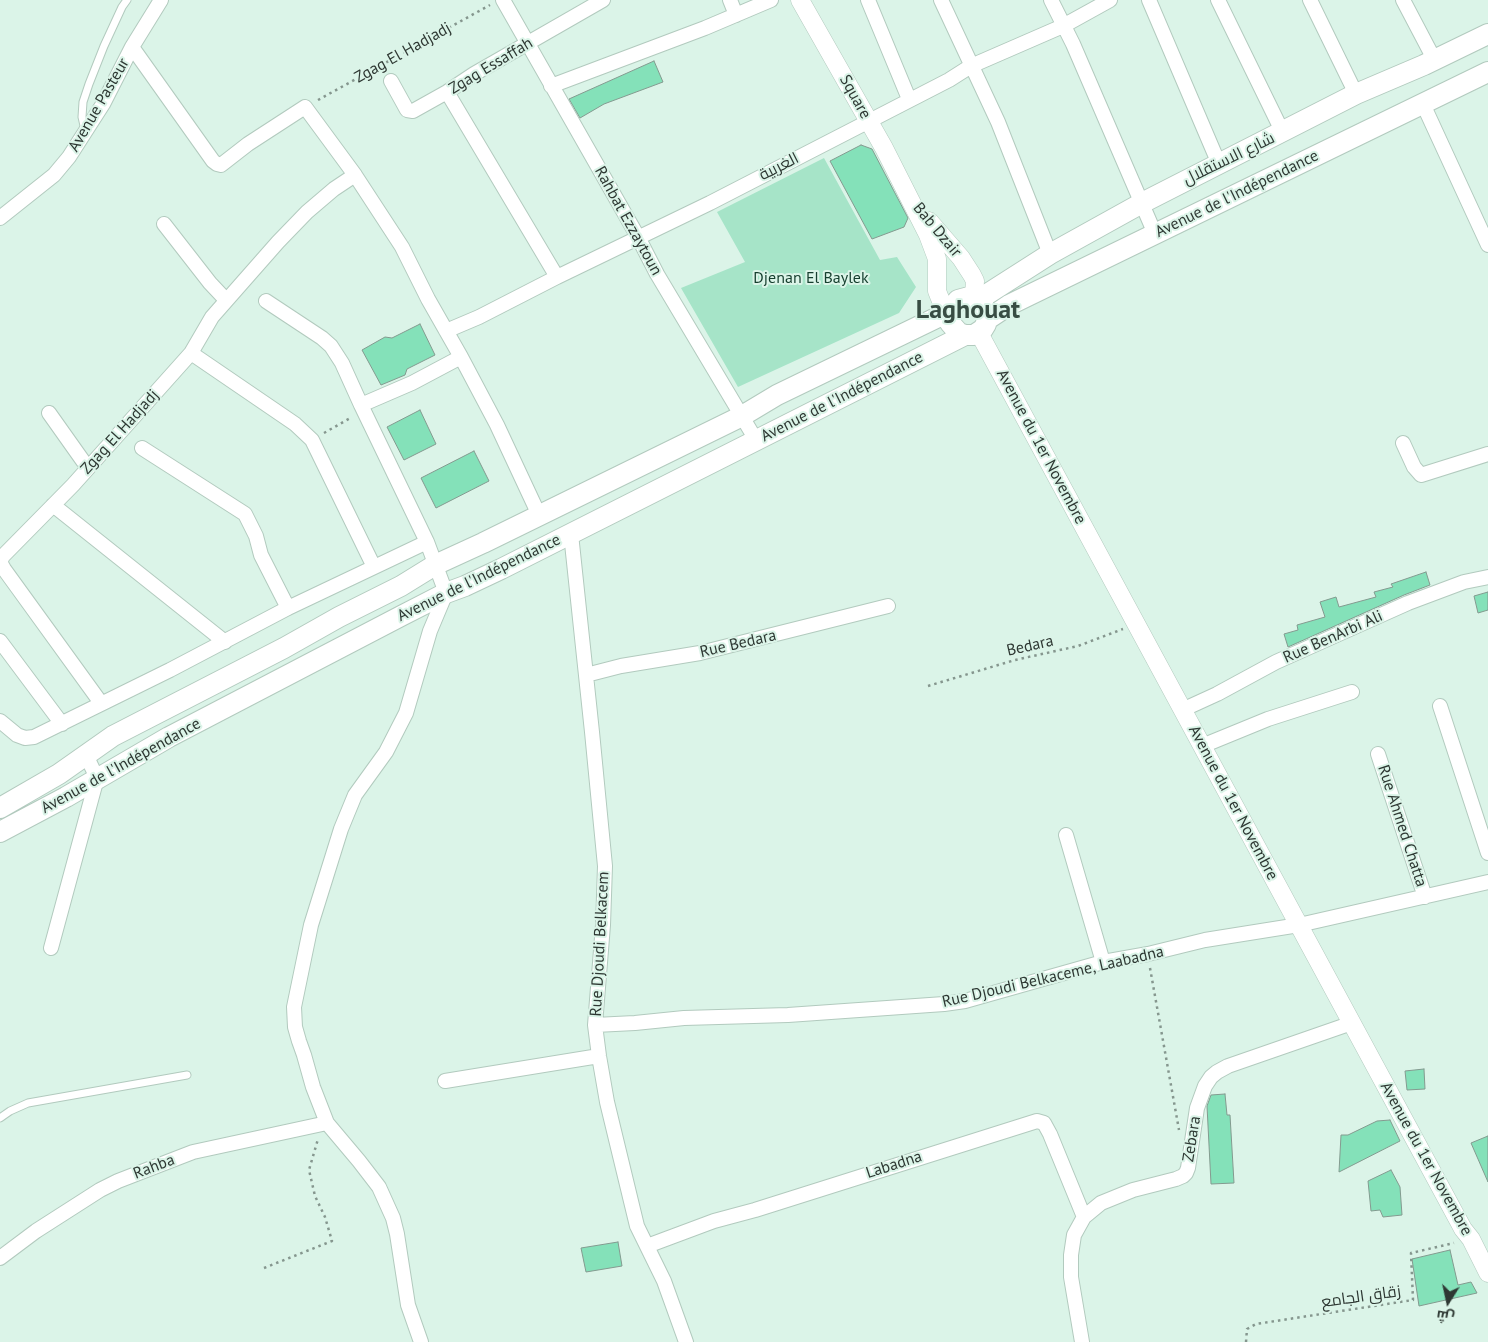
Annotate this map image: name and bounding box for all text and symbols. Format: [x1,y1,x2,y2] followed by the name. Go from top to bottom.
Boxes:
[351,19,455,87] street label: Zgag El Hadjadj
[446,34,536,98] street label: Zgag Essaffah
[65,55,133,155] street label: Avenue Pasteur
[835,72,875,122] street label: Square
[1180,129,1278,189] street label: شارع الاستقلال
[1152,146,1322,242] street label: Avenue de l'Indépendance
[756,149,802,185] street label: الغربية
[590,163,666,279] street label: Rahbat Ezzaytoun
[909,199,965,261] street label: Bab Dzair
[753,268,869,288] park label: Djenan El Baylek
[916,295,1020,327] district label: Laghouat
[758,348,926,446] street label: Avenue de l'Indépendance
[992,366,1090,528] street label: Avenue du 1er Novembre
[77,386,163,478] street label: Zgag El Hadjadj
[394,530,564,626] street label: Avenue de l'Indépendance
[1280,606,1386,668] street label: Rue BenArbi Ali
[698,626,778,662] street label: Rue Bedara
[1005,631,1055,661] street label: Bedara
[38,714,204,818] street label: Avenue de l'Indépendance
[1184,722,1282,884] street label: Avenue du 1er Novembre
[1373,763,1431,889] street label: Rue Ahmed Chatta
[587,871,613,1017] street label: Rue Djoudi Belkacem
[940,942,1166,1012] street label: Rue Djoudi Belkaceme, Laabadna
[1376,1079,1476,1239] street label: Avenue du 1er Novembre
[1179,1115,1205,1163] street label: Zebara
[864,1147,924,1183] street label: Labadna
[131,1150,177,1184] street label: Rahba
[1423,1277,1473,1327] north arrow
[1320,1282,1402,1312] street label: زقاق الجامع
[1435,1306,1456,1327] text: ش

